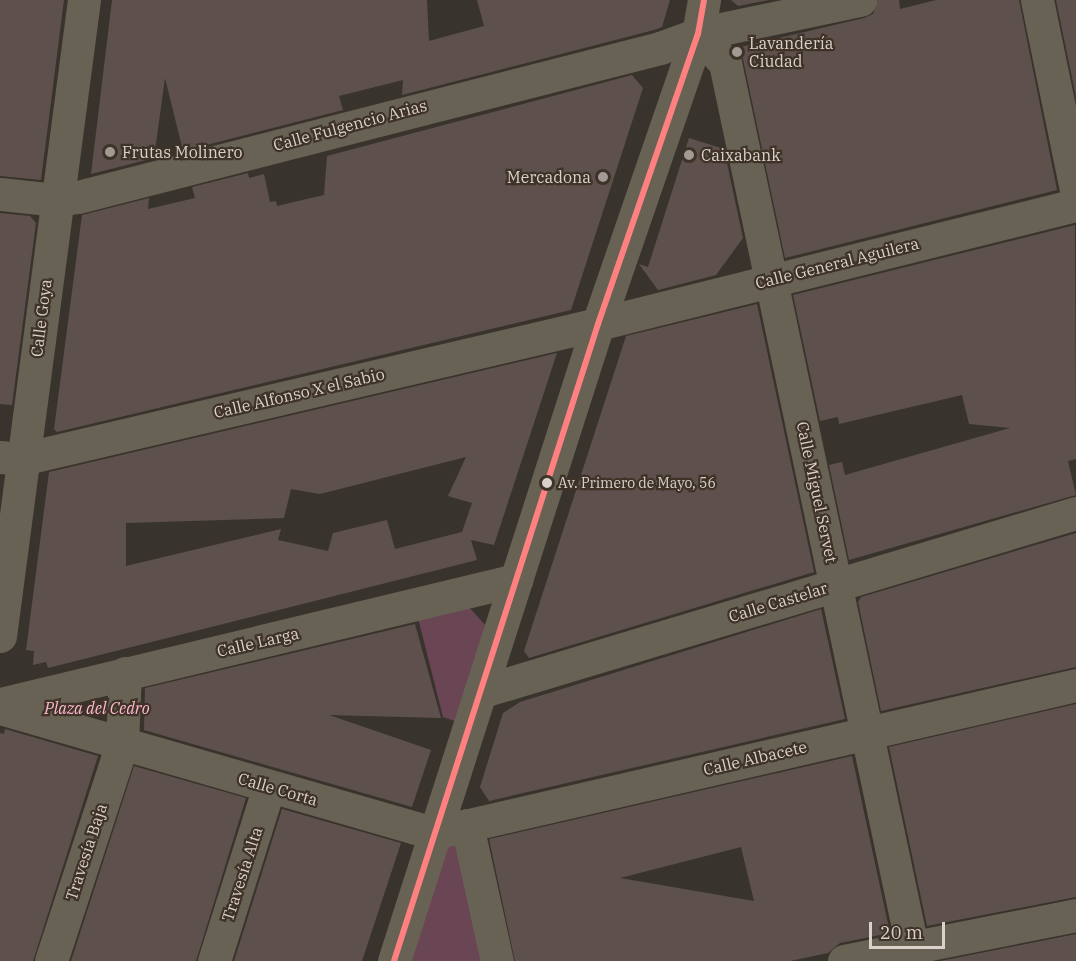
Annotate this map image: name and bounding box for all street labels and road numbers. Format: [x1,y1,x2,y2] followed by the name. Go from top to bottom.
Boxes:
[271,95,429,155] street label: Calle Fulgencio Arias
[753,233,921,293] street label: Calle General Aguilera
[27,278,55,358] street label: Calle Goya
[212,364,386,422] street label: Calle Alfonso X el Sabio
[793,420,841,564] street label: Calle Miguel Servet
[726,578,830,626] street label: Calle Castelar
[215,623,301,661] street label: Calle Larga
[701,737,809,779] street label: Calle Albacete
[236,769,320,809] street label: Calle Corta
[61,801,111,903] street label: Travesía Baja
[218,824,266,924] street label: Travesía Alta

